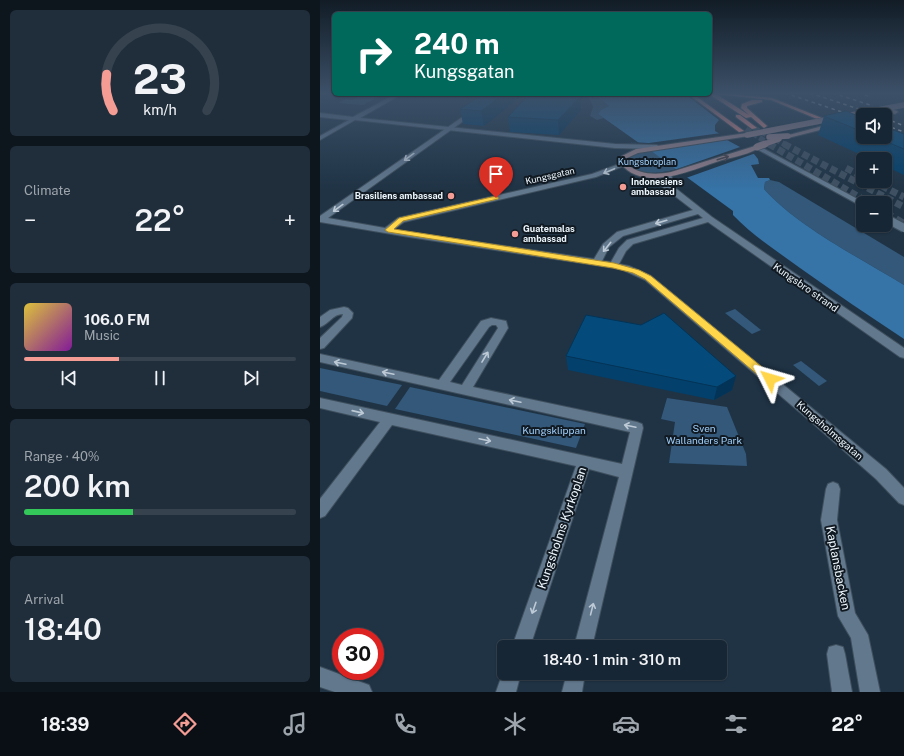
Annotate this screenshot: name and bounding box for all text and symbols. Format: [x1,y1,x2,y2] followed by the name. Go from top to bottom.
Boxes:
[414,27,500,60] text: 240 m
[348,28,400,80] icon: right
[133,54,187,103] text: 23
[414,61,514,82] text: Kungsgatan
[143,101,177,118] text: km/h
[856,108,892,232] map controls
[856,108,892,144] button: sound
[856,152,892,188] button: +
[403,153,414,161] one-way arrow
[716,154,729,161] one-way arrow
[618,156,676,167] park label: Kungsbroplan
[479,157,513,198] pin
[485,163,507,185] icon: arrive
[524,165,576,187] street label: Kungsgatan
[603,167,615,175] one-way arrow
[631,176,683,197] place label: Indonesiens ambassad
[618,182,628,192] marker: Indonesiens ambassad
[24,183,71,198] text: Climate
[355,190,443,201] place label: Brasiliens ambassad
[446,191,456,201] marker: Brasiliens ambassad
[856,196,892,232] button: −
[134,202,186,238] text: 22°
[332,204,343,212] one-way arrow
[24,207,36,233] text: −
[284,207,296,233] text: +
[655,219,668,226] one-way arrow
[523,223,575,244] place label: Guatemalas ambassad
[510,229,520,239] marker: Guatemalas ambassad
[602,242,611,253] one-way arrow
[771,260,841,314] street label: Kungsbro strand
[84,311,150,328] text: 106.0 FM
[84,328,120,343] text: Music
[481,352,489,363] one-way arrow
[334,358,347,366] one-way arrow
[749,358,791,400] position arrow
[58,367,80,389] icon: previous
[149,367,171,389] icon: pause
[240,367,262,389] icon: next
[382,369,395,377] one-way arrow
[509,397,522,405] one-way arrow
[794,398,866,462] street label: Kungsholmsgatan
[351,409,364,417] one-way arrow
[624,422,637,430] one-way arrow
[666,422,742,446] park label: Sven Wallanders Park
[522,424,586,436] park label: Kungsklippan
[478,437,491,445] one-way arrow
[24,449,100,464] text: Range · 40%
[535,465,589,591] street label: Kungsholms Kyrkoplan
[24,468,131,504] text: 200 km
[823,525,853,611] street label: Kaplansbacken
[24,592,64,607] text: Arrival
[530,602,538,614] one-way arrow
[589,603,597,616] one-way arrow
[24,611,102,647] text: 18:40
[332,628,384,680] speed limit sign: 30
[543,651,681,668] text: 18:40 · 1 min · 310 m
[171,710,199,738] icon: directions
[281,710,309,738] icon: music
[391,710,419,738] icon: phone
[501,710,529,738] icon: climate
[612,710,640,738] icon: car
[722,710,750,738] icon: filters
[41,714,89,735] text: 18:39
[832,714,863,735] text: 22°

